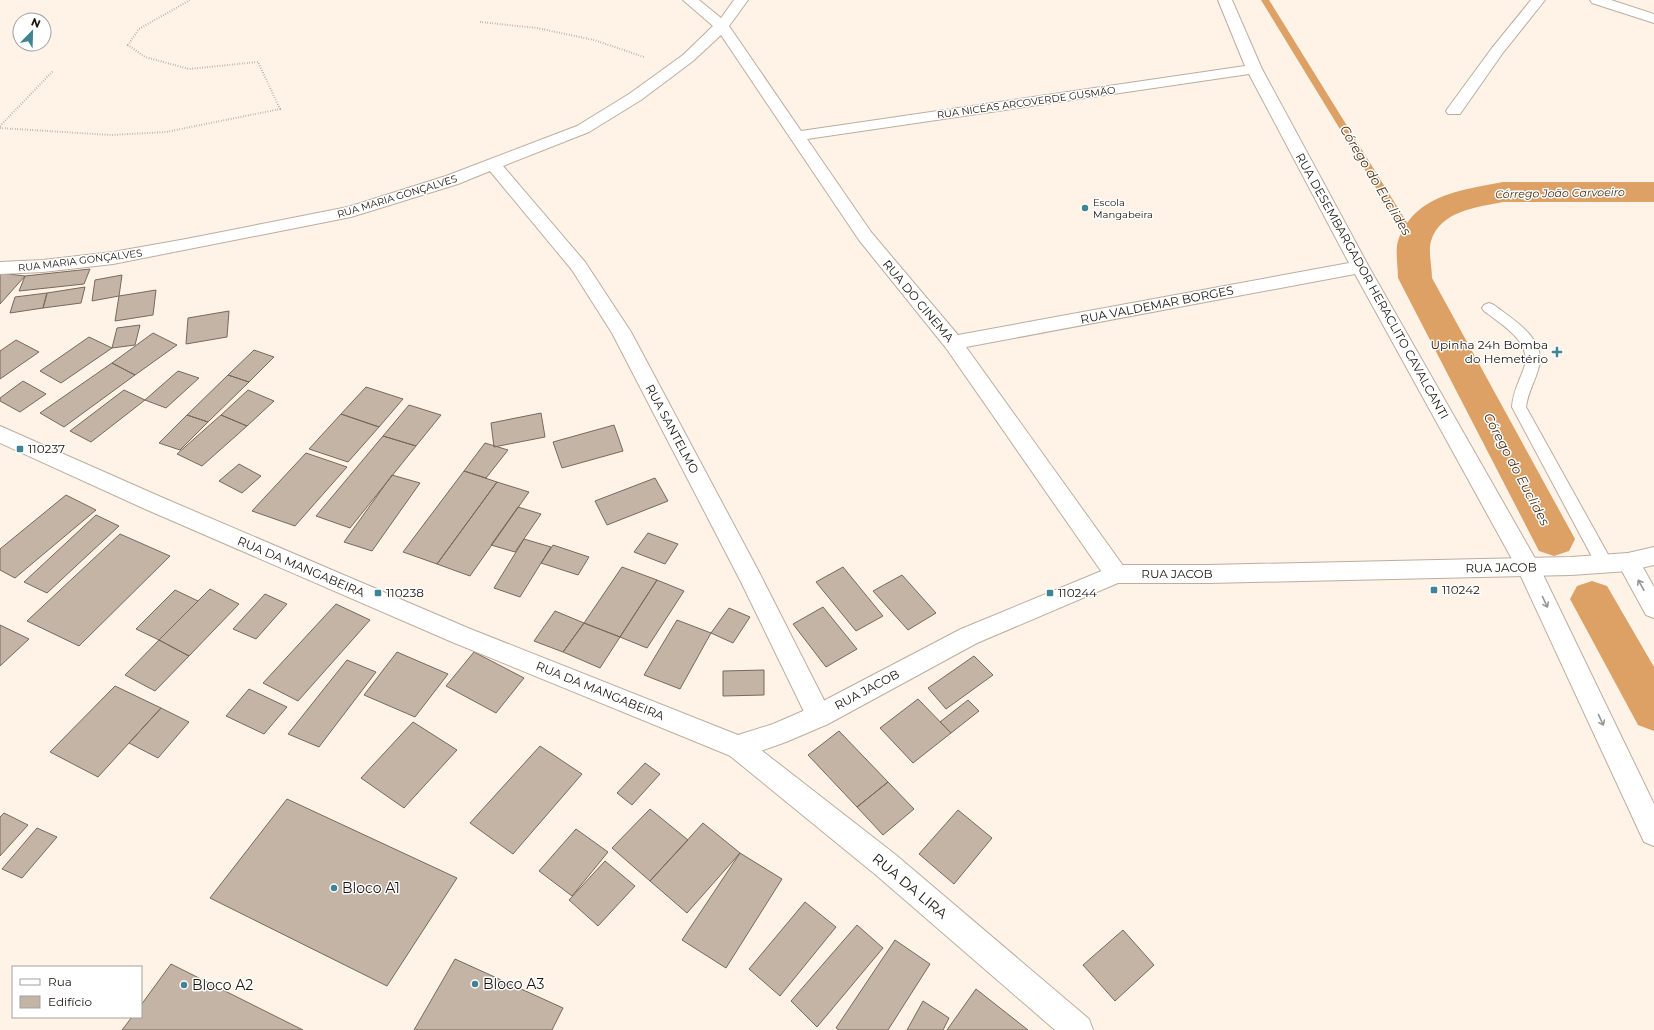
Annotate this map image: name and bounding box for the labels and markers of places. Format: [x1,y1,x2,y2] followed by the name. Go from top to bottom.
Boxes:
[1093,196,1153,221] place label: Escola Mangabeira
[1080,203,1090,213] marker: Escola Mangabeira
[1430,337,1548,366] place label: Upinha 24h Bomba do Hemetério
[1551,346,1563,358] marker: Upinha 24h Bomba do Hemetério
[28,441,65,456] place label: 110237
[15,444,25,454] marker: 110237
[1442,582,1480,597] place label: 110242
[386,585,424,600] place label: 110238
[1058,585,1097,600] place label: 110244
[1429,585,1439,595] marker: 110242
[373,588,383,598] marker: 110238
[1045,588,1055,598] marker: 110244
[342,879,400,897] place label: Bloco A1
[329,883,339,893] marker: Bloco A1
[483,975,544,993] place label: Bloco A3
[192,976,253,994] place label: Bloco A2
[470,979,480,989] marker: Bloco A3
[179,980,189,990] marker: Bloco A2

